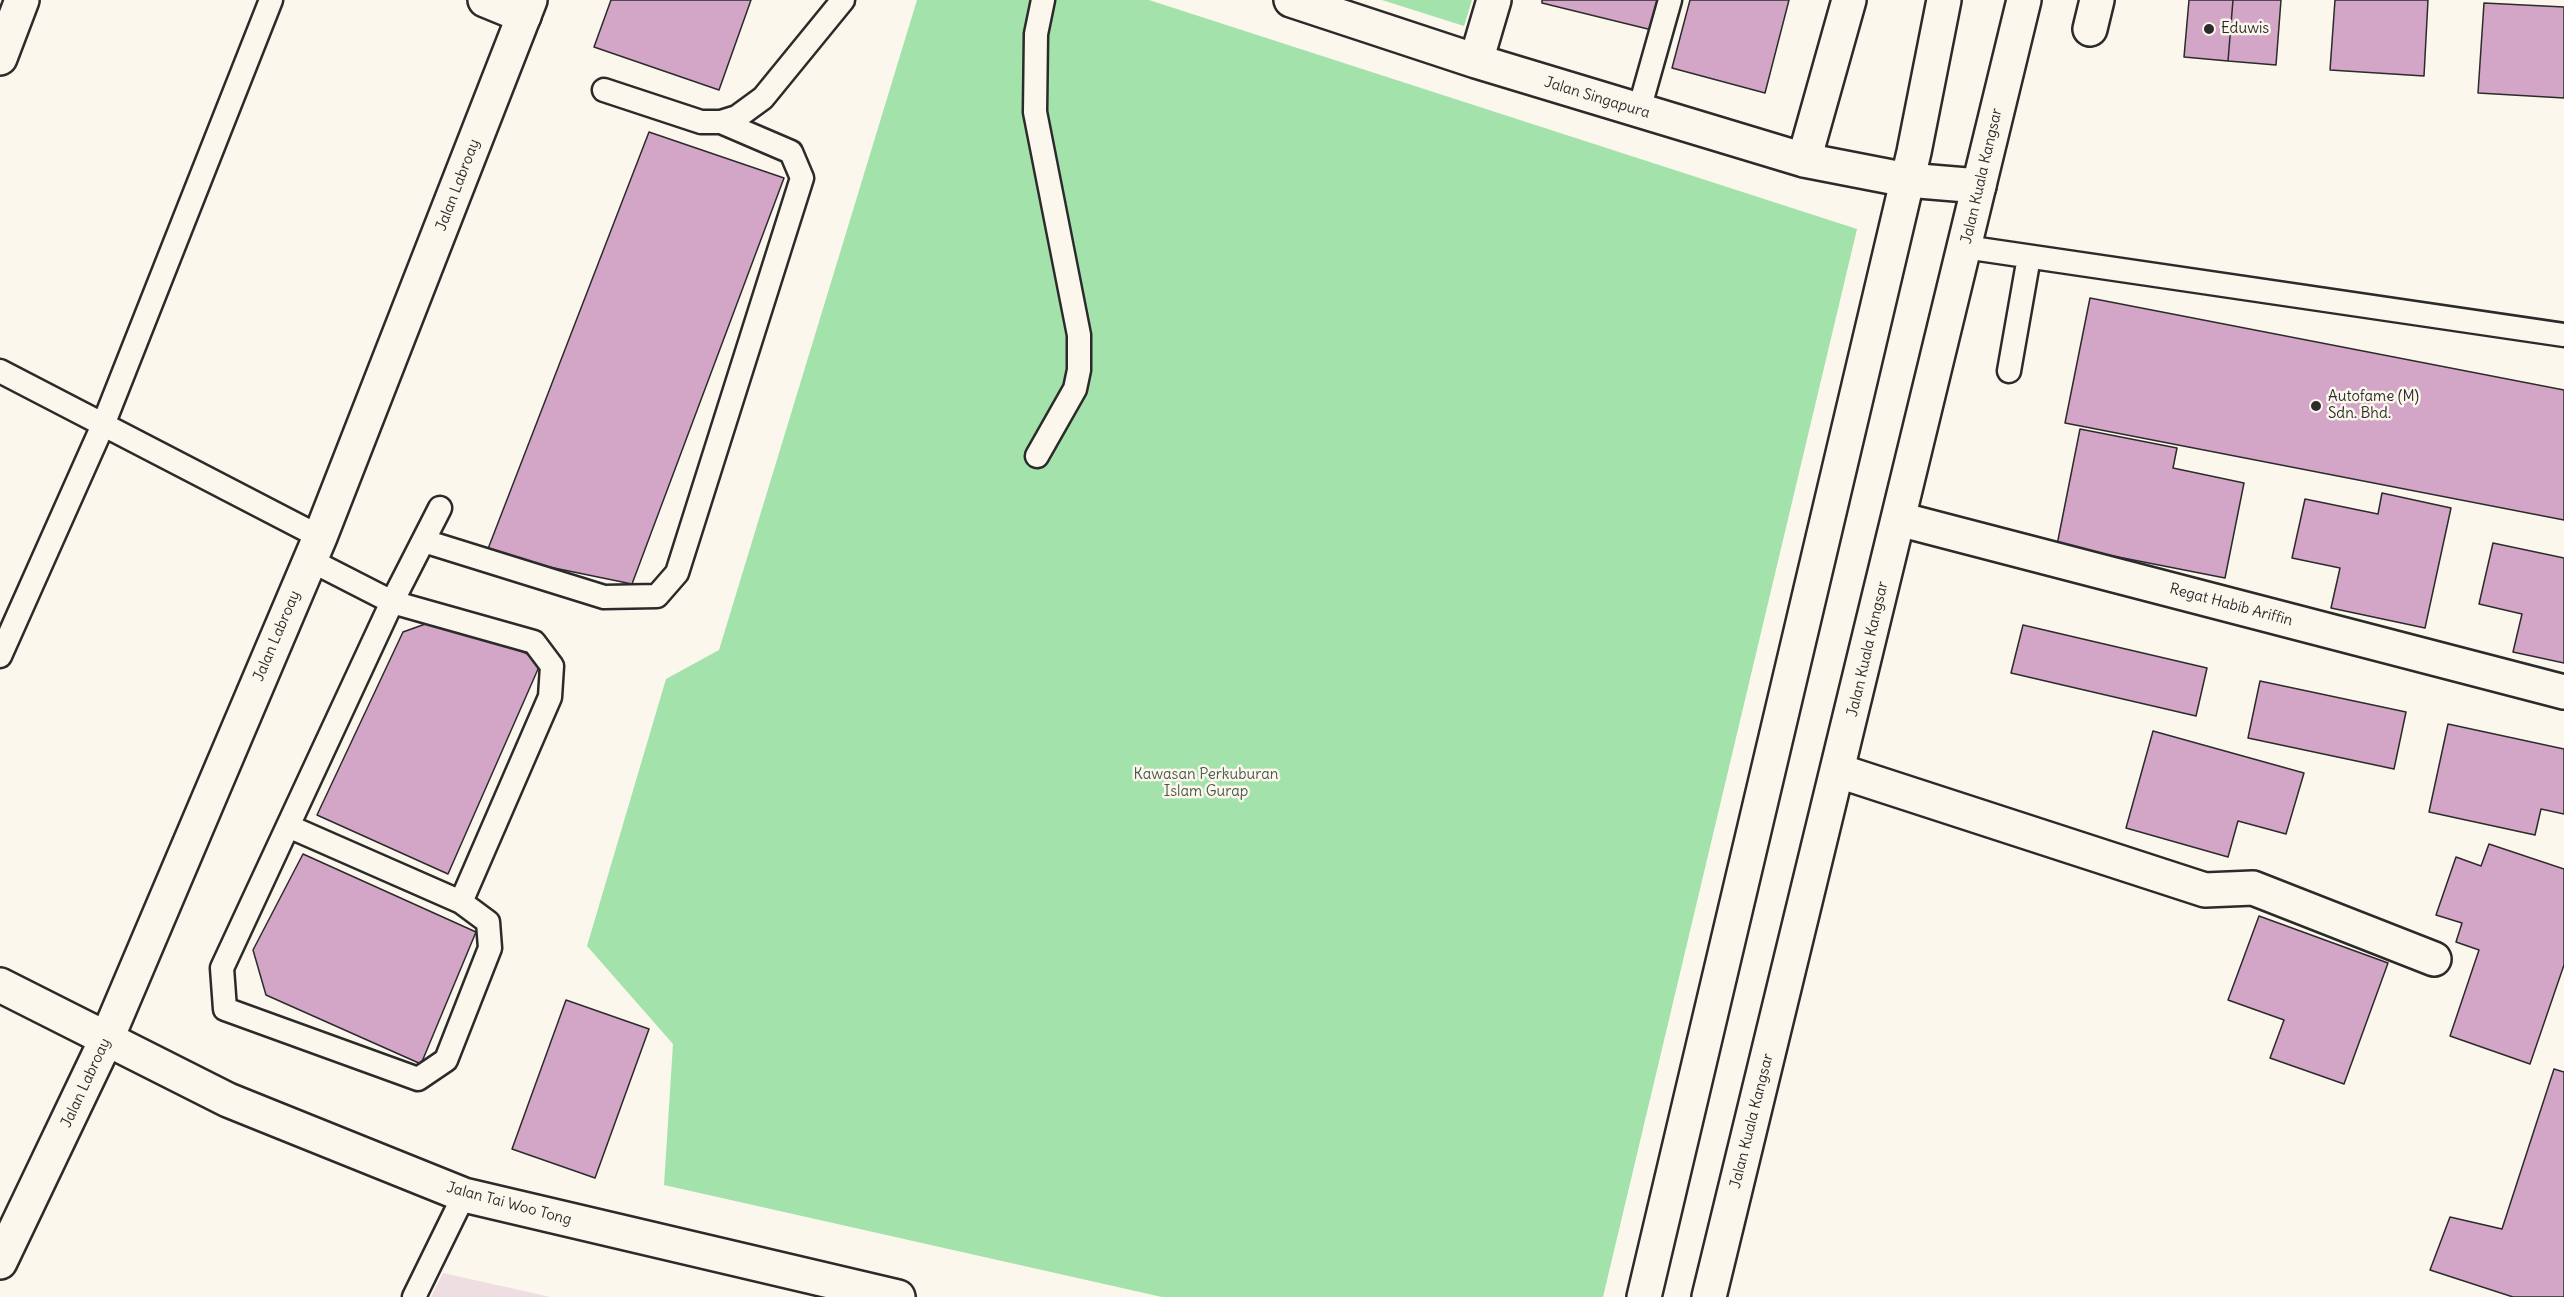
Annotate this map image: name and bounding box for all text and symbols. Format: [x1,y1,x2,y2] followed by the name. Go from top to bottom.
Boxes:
[2221,20,2269,38] place label: Eduwis
[2202,22,2216,36] marker: Eduwis
[1542,73,1652,123] street label: Jalan Singapura
[1958,107,2006,245] street label: Jalan Kuala Kangsar
[432,137,484,233] street label: Jalan Labroay
[2328,388,2419,423] place label: Autofame (M) Sdn. Bhd.
[2309,399,2323,413] marker: Autofame (M) Sdn. Bhd.
[1844,580,1892,718] street label: Jalan Kuala Kangsar
[2167,580,2295,630] street label: Regat Habib Ariffin
[250,588,304,684] street label: Jalan Labroay
[1133,766,1279,801] park label: Kawasan Perkuburan Islam Gurap
[57,1035,115,1131] street label: Jalan Labroay
[1727,1052,1777,1190] street label: Jalan Kuala Kangsar
[445,1179,573,1229] street label: Jalan Tai Woo Tong

